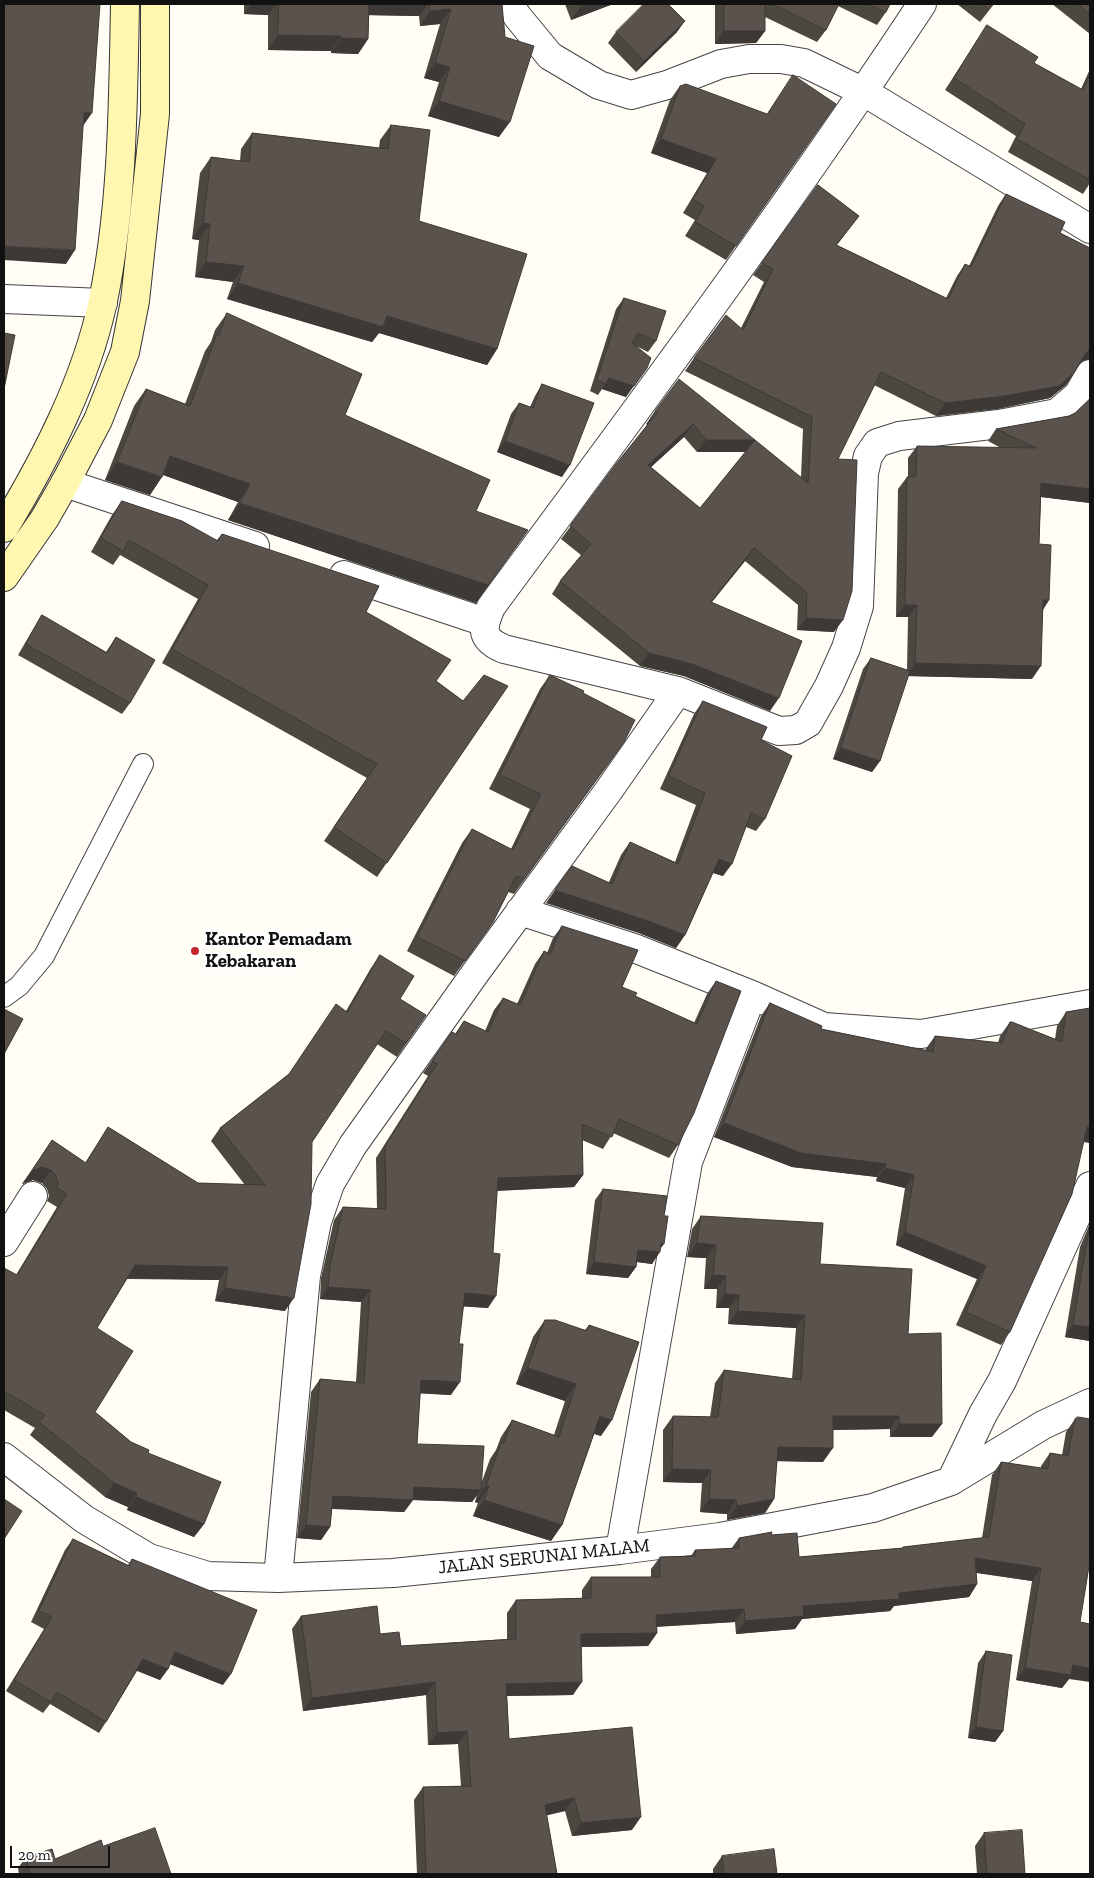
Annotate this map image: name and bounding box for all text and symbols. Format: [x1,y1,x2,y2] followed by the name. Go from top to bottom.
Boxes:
[205,929,352,973] place label: Kantor Pemadam Kebakaran
[189,945,201,957] marker: Kantor Pemadam Kebakaran
[437,1535,651,1579] street label: JALAN SERUNAI MALAM
[12,1836,112,1868] scale bar
[18,1846,51,1864] text: 20 m

